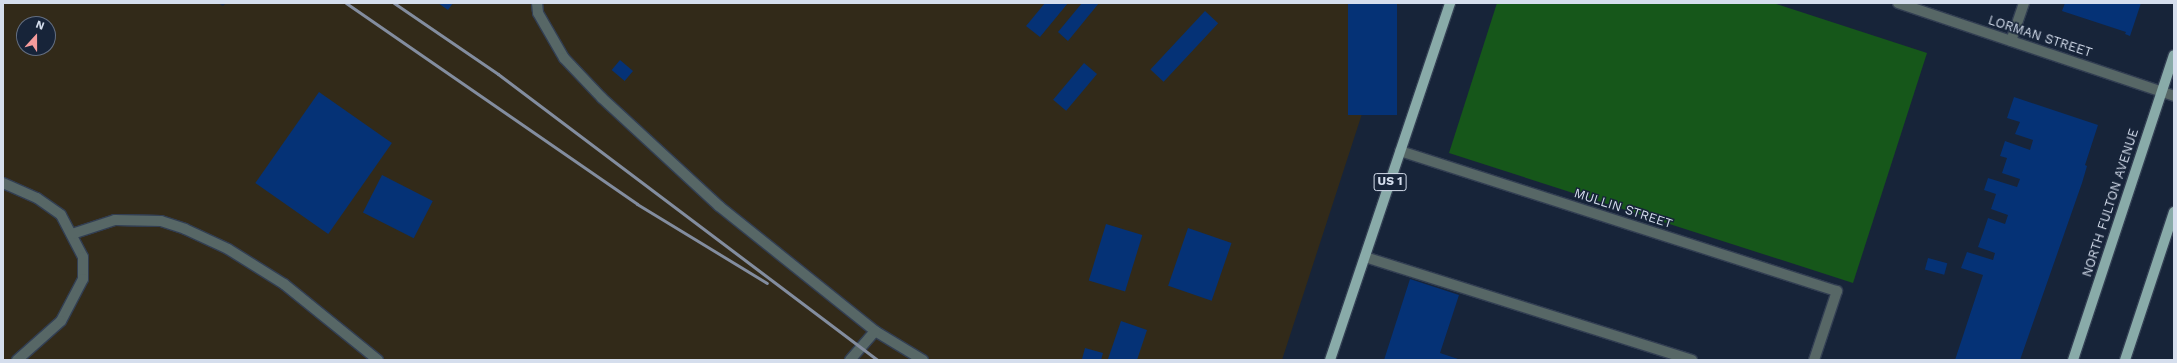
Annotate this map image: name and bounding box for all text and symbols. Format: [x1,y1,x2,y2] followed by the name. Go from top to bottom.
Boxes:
[1986,13,2094,61] street label: LORMAN STREET
[16,16,56,56] north arrow
[34,18,46,33] text: N
[2080,127,2142,279] street label: NORTH FULTON AVENUE
[1373,172,1407,192] road number: US 1
[1572,186,1674,232] street label: MULLIN STREET

